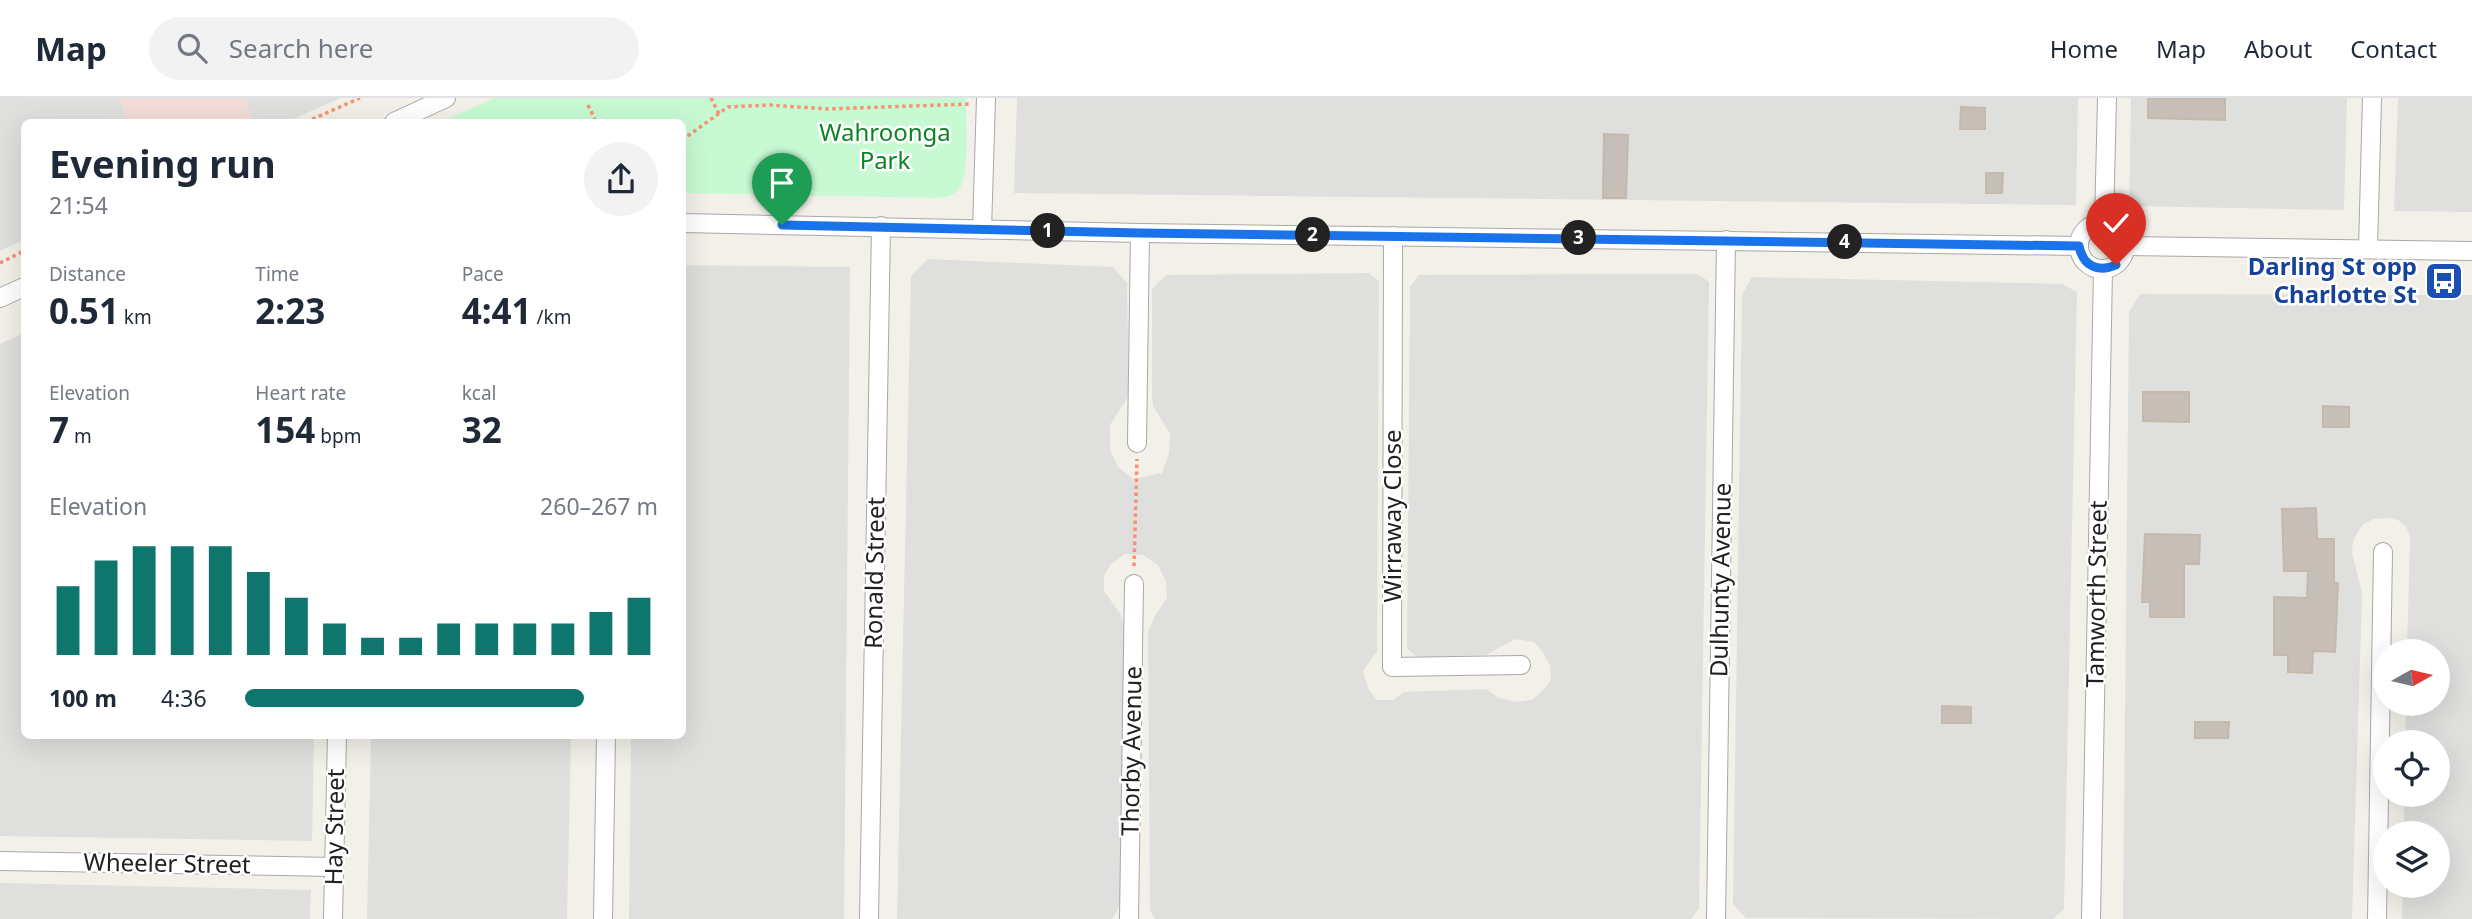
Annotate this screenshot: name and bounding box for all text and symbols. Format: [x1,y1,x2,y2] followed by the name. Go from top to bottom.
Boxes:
[149,17,639,80] search box
[35,26,107,71] text: Map
[173,29,211,67] icon: search
[229,30,373,66] text: Search here
[2050,32,2118,65] text: Home
[2156,32,2206,65] text: Map
[2244,32,2312,65] text: About
[2350,32,2437,65] text: Contact
[819,115,951,176] park label: Wahroonga Park
[49,137,276,189] text: Evening run
[584,142,658,216] button: share
[752,153,812,225] pin
[763,164,801,202] icon: arrive
[49,189,108,221] text: 21:54
[2086,193,2146,265] pin
[2097,204,2135,242] icon: check
[1030,214,1066,248] pin: 1
[1042,217,1053,243] text: 1
[1296,218,1330,252] pin: 2
[1562,220,1596,256] pin: 3
[1307,221,1318,247] text: 2
[1573,224,1584,250] text: 3
[1828,225,1862,260] pin: 4
[1839,228,1850,254] text: 4
[2248,249,2417,310] place label: Darling St opp Charlotte St
[2423,260,2465,302] bus stop icon: Darling St opp Charlotte St
[49,261,126,287] text: Distance
[255,261,299,287] text: Time
[462,261,504,287] text: Pace
[49,287,119,334] text: 0.51
[255,287,325,334] text: 2:23
[462,287,532,334] text: 4:41
[119,304,152,330] text: km
[532,304,571,330] text: /km
[49,380,130,406] text: Elevation
[255,380,346,406] text: Heart rate
[462,380,496,406] text: kcal
[49,406,69,453] text: 7
[255,406,315,453] text: 154
[462,406,502,453] text: 32
[69,423,92,449] text: m
[315,423,361,449] text: bpm
[1375,429,1408,603] street label: Wirraway Close
[1701,482,1738,677] street label: Dulhunty Avenue
[49,490,147,522] text: Elevation
[540,490,658,522] text: 260–267 m
[856,496,891,649] street label: Ronald Street
[2077,500,2114,688] street label: Tamworth Street
[2373,639,2450,716] north arrow
[2373,639,2450,898] map controls
[1113,666,1148,836] street label: Thorby Avenue
[49,682,117,714] text: 100 m
[161,682,207,714] text: 4:36
[2373,730,2450,807] button: locate
[316,768,351,886] street label: Hay Street
[2373,821,2450,898] button: layers
[83,845,251,880] street label: Wheeler Street

